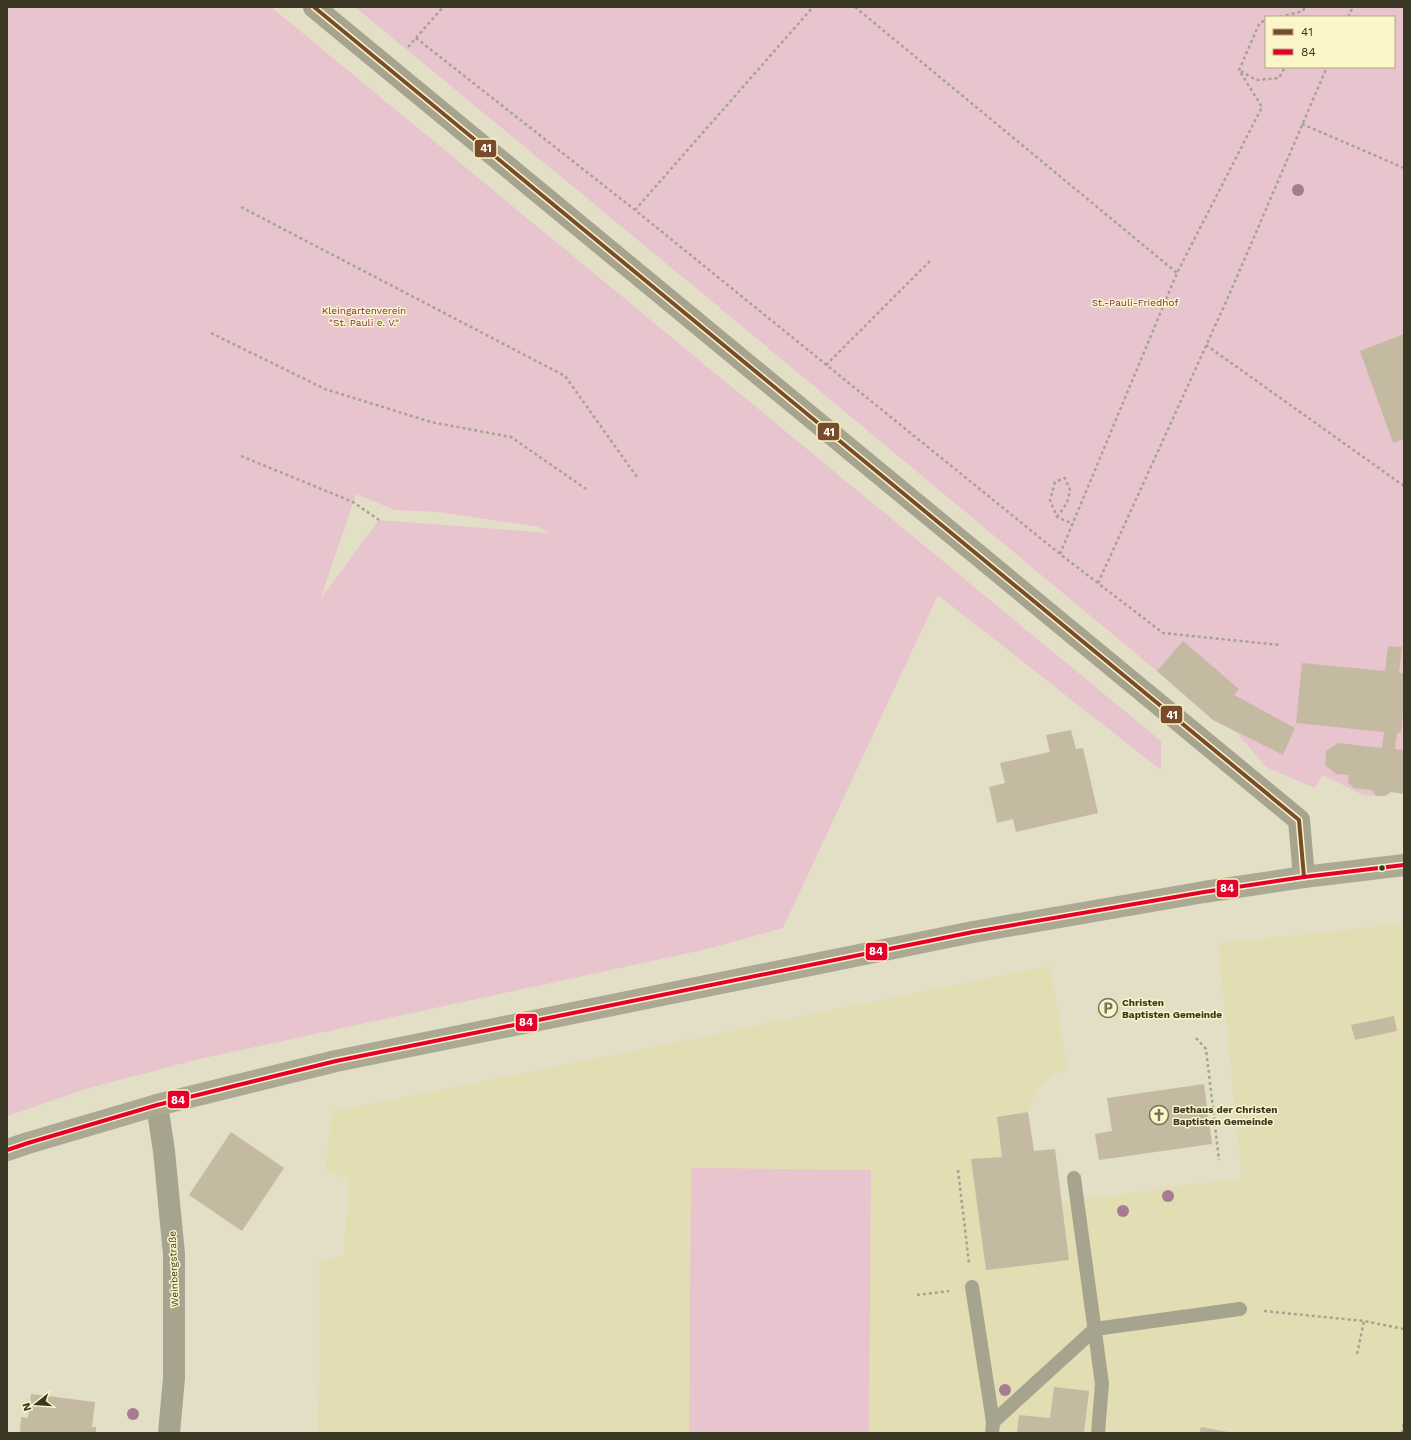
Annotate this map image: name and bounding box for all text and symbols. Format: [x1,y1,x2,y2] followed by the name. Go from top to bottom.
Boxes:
[1265,16,1395,68] legend
[1301,25,1313,39] text: 41
[1301,45,1316,59] text: 84
[474,139,497,158] line badge: 41
[480,142,492,155] text: 41
[1092,297,1178,308] park label: St.-Pauli-Friedhof
[322,305,406,328] park label: Kleingartenverein "St. Pauli e. V."
[817,422,840,441] line badge: 41
[823,426,835,439] text: 41
[1160,705,1183,724] line badge: 41
[1166,709,1178,722] text: 41
[1377,863,1387,873] unlabelled marker
[1216,879,1239,898] line badge: 84
[1220,882,1234,895] text: 84
[865,942,888,961] line badge: 84
[869,945,883,958] text: 84
[1097,997,1119,1019] parking icon: Christen Baptisten Gemeinde
[1122,997,1222,1020] place label: Christen Baptisten Gemeinde
[515,1013,538,1032] line badge: 84
[519,1016,533,1029] text: 84
[167,1090,190,1109] line badge: 84
[171,1094,185,1107] text: 84
[1148,1104,1170,1126] church icon: Bethaus der Christen Baptisten Gemeinde
[1173,1104,1277,1127] place label: Bethaus der Christen Baptisten Gemeinde
[167,1231,180,1307] street label: Weinbergstraße
[16,1384,56,1424] north arrow
[20,1401,34,1413] text: N

